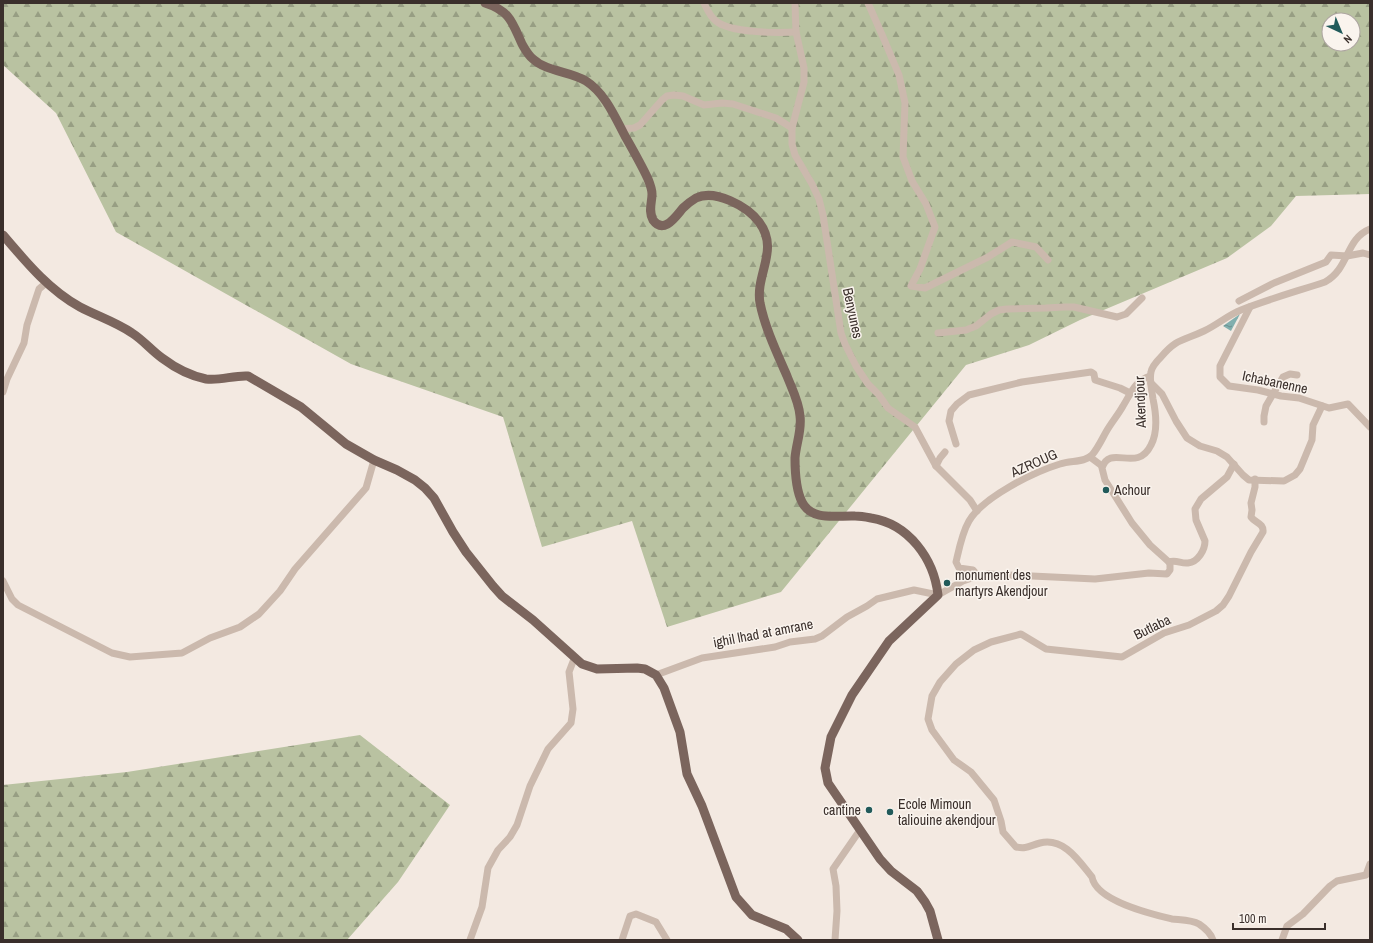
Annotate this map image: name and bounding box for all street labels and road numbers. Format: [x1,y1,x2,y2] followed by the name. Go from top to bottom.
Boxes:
[839,286,867,340] street label: Benyunes
[1241,366,1309,398] street label: Ichabanenne
[1130,376,1150,429] street label: Akendjour
[1007,445,1060,482] street label: AZROUG
[1131,610,1174,644] street label: Butlaba
[711,614,815,652] street label: ighil lhad at amrane

